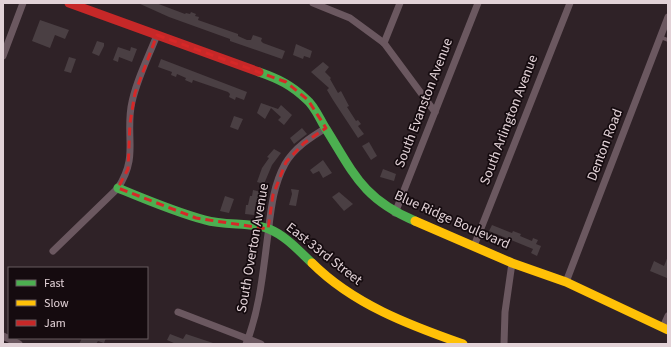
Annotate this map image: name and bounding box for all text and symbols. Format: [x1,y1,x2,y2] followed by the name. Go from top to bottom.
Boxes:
[390,35,458,171] street label: South Evanston Avenue
[475,52,543,188] street label: South Arlington Avenue
[582,106,628,184] street label: Denton Road
[232,182,274,314] street label: South Overton Avenue
[391,185,513,255] street label: Blue Ridge Boulevard
[282,218,367,290] street label: East 33rd Street
[8,267,148,339] legend
[44,275,64,292] text: Fast
[44,295,69,312] text: Slow
[44,315,66,332] text: Jam

